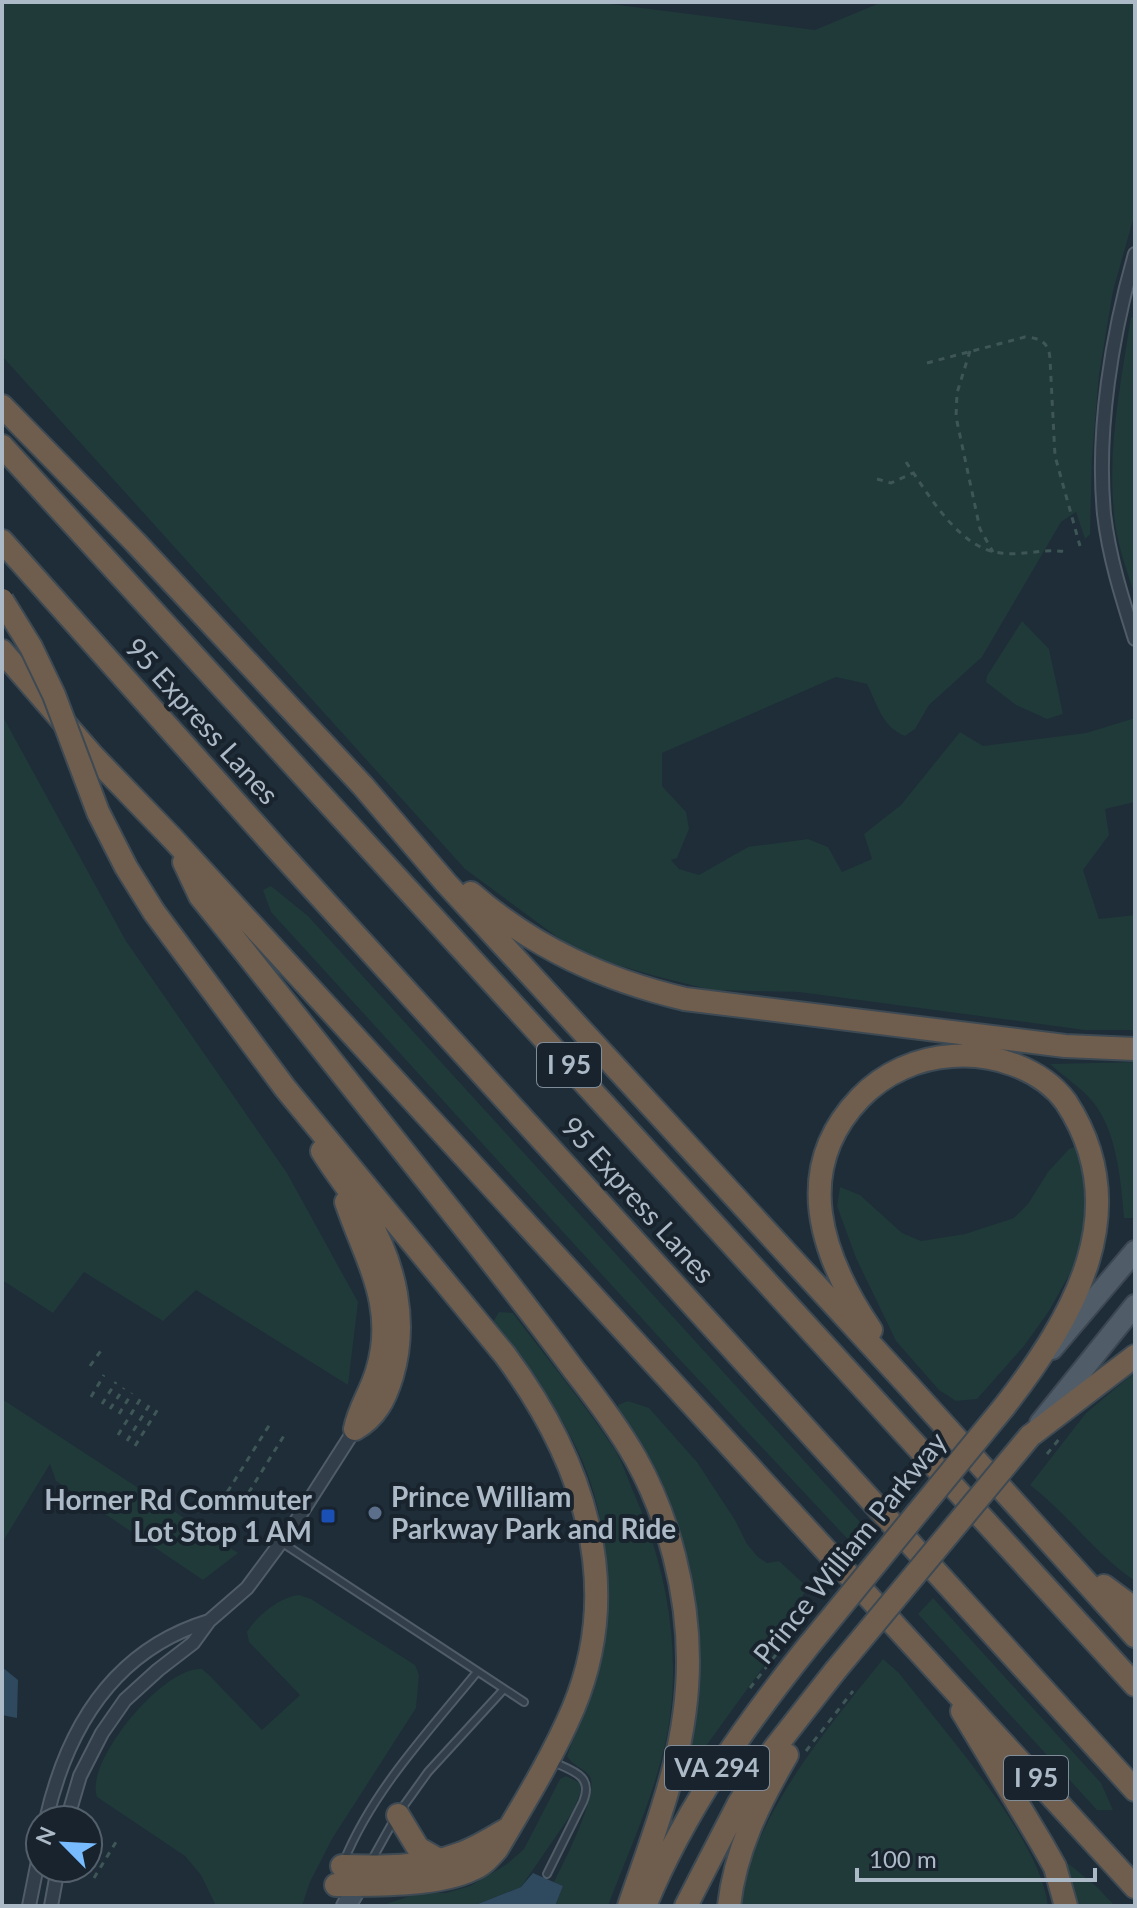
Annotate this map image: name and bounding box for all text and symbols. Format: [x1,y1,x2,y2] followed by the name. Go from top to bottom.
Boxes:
[119,630,286,811] street label: 95 Express Lanes
[537,1043,601,1087] road number: I 95
[555,1109,722,1290] street label: 95 Express Lanes
[745,1424,953,1670] street label: Prince William Parkway
[391,1479,676,1545] place label: Prince William Parkway Park and Ride
[44,1482,313,1548] place label: Horner Rd Commuter Lot Stop 1 AM
[366,1504,384,1522] marker: Prince William Parkway Park and Ride
[319,1507,337,1525] marker: Horner Rd Commuter Lot Stop 1 AM
[665,1746,769,1790] road number: VA 294
[1004,1756,1068,1800] road number: I 95
[24,1804,104,1884] north arrow
[29,1822,61,1849] text: N
[857,1832,1095,1882] scale bar
[869,1844,937,1873] text: 100 m

